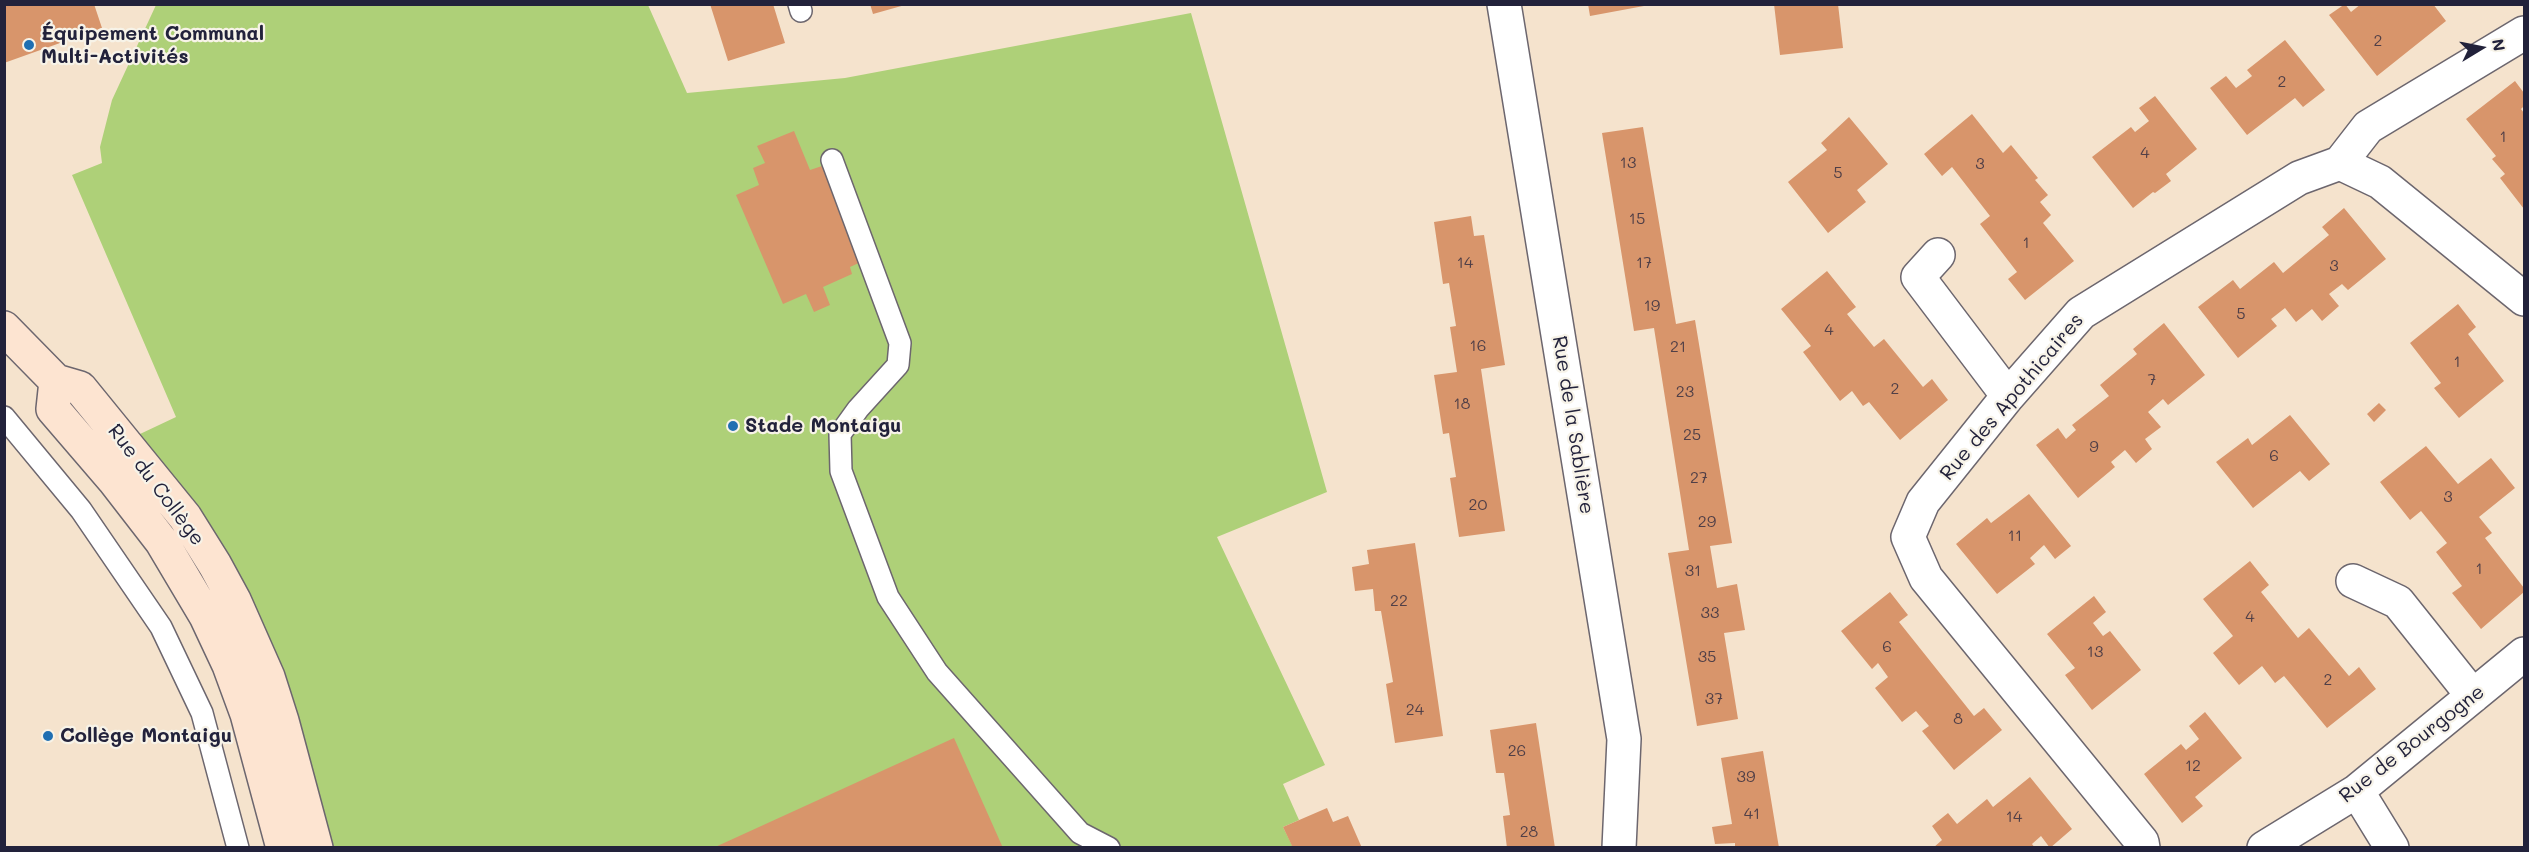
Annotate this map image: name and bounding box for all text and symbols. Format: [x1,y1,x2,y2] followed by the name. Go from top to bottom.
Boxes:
[2451,18,2511,78] north arrow
[41,22,264,69] place label: Équipement Communal Multi-Activités
[2374,31,2382,51] house number: 2
[2488,37,2511,53] text: N
[22,38,36,52] marker: Équipement Communal Multi-Activités
[2278,72,2286,92] house number: 2
[2499,127,2507,147] house number: 1
[2140,143,2150,163] house number: 4
[1620,153,1636,173] house number: 13
[1975,154,1985,174] house number: 3
[1833,163,1843,183] house number: 5
[1629,209,1645,229] house number: 15
[2022,233,2030,253] house number: 1
[1457,253,1473,273] house number: 14
[1636,253,1652,273] house number: 17
[2329,256,2339,276] house number: 3
[1644,296,1660,316] house number: 19
[2236,304,2246,324] house number: 5
[1935,309,2089,485] street label: Rue des Apothicaires
[1824,320,1834,340] house number: 4
[1547,334,1599,516] street label: Rue de la Sablière
[1470,336,1486,356] house number: 16
[1670,337,1686,357] house number: 21
[2453,352,2461,372] house number: 1
[2148,370,2156,390] house number: 7
[1891,379,1899,399] house number: 2
[1676,382,1694,402] house number: 23
[1454,394,1470,414] house number: 18
[745,414,902,438] place label: Stade Montaigu
[726,419,740,433] marker: Stade Montaigu
[103,420,209,550] street label: Rue du Collège
[1683,425,1701,445] house number: 25
[2089,437,2099,457] house number: 9
[2269,446,2279,466] house number: 6
[1690,468,1708,488] house number: 27
[2443,487,2453,507] house number: 3
[1469,495,1487,515] house number: 20
[1698,512,1716,532] house number: 29
[2008,526,2022,546] house number: 11
[2475,559,2483,579] house number: 1
[1685,561,1701,581] house number: 31
[1390,591,1408,611] house number: 22
[1701,603,1719,623] house number: 33
[2245,607,2255,627] house number: 4
[1882,637,1892,657] house number: 6
[2087,642,2103,662] house number: 13
[1698,647,1716,667] house number: 35
[2324,670,2332,690] house number: 2
[2335,680,2489,808] street label: Rue de Bourgogne
[1705,689,1723,709] house number: 37
[1406,700,1424,720] house number: 24
[1953,709,1963,729] house number: 8
[60,724,232,748] place label: Collège Montaigu
[41,729,55,743] marker: Collège Montaigu
[1508,741,1526,761] house number: 26
[2185,756,2201,776] house number: 12
[1737,767,1755,787] house number: 39
[1744,804,1760,824] house number: 41
[2006,807,2022,827] house number: 14
[1520,822,1538,842] house number: 28

